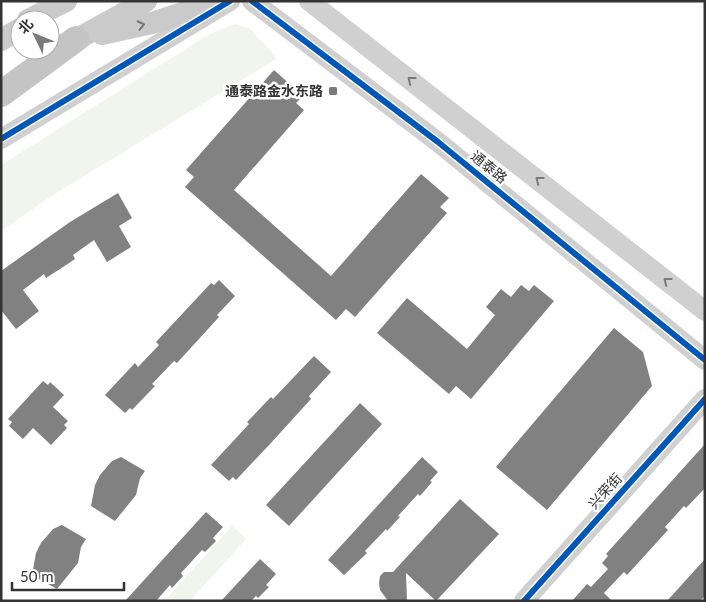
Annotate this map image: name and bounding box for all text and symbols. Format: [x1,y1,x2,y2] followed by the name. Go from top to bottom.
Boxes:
[10,10,60,60] north arrow
[14,15,36,37] text: 北
[136,21,145,31] one-way arrow
[407,77,417,86] one-way arrow
[225,82,323,99] place label: 通泰路金水东路
[327,85,339,97] marker: 通泰路金水东路
[468,147,511,186] street label: 通泰路
[535,177,545,186] one-way arrow
[663,277,672,286] one-way arrow
[584,469,625,512] street label: 兴荣街
[12,560,125,592] scale bar
[20,567,54,585] text: 50 m

